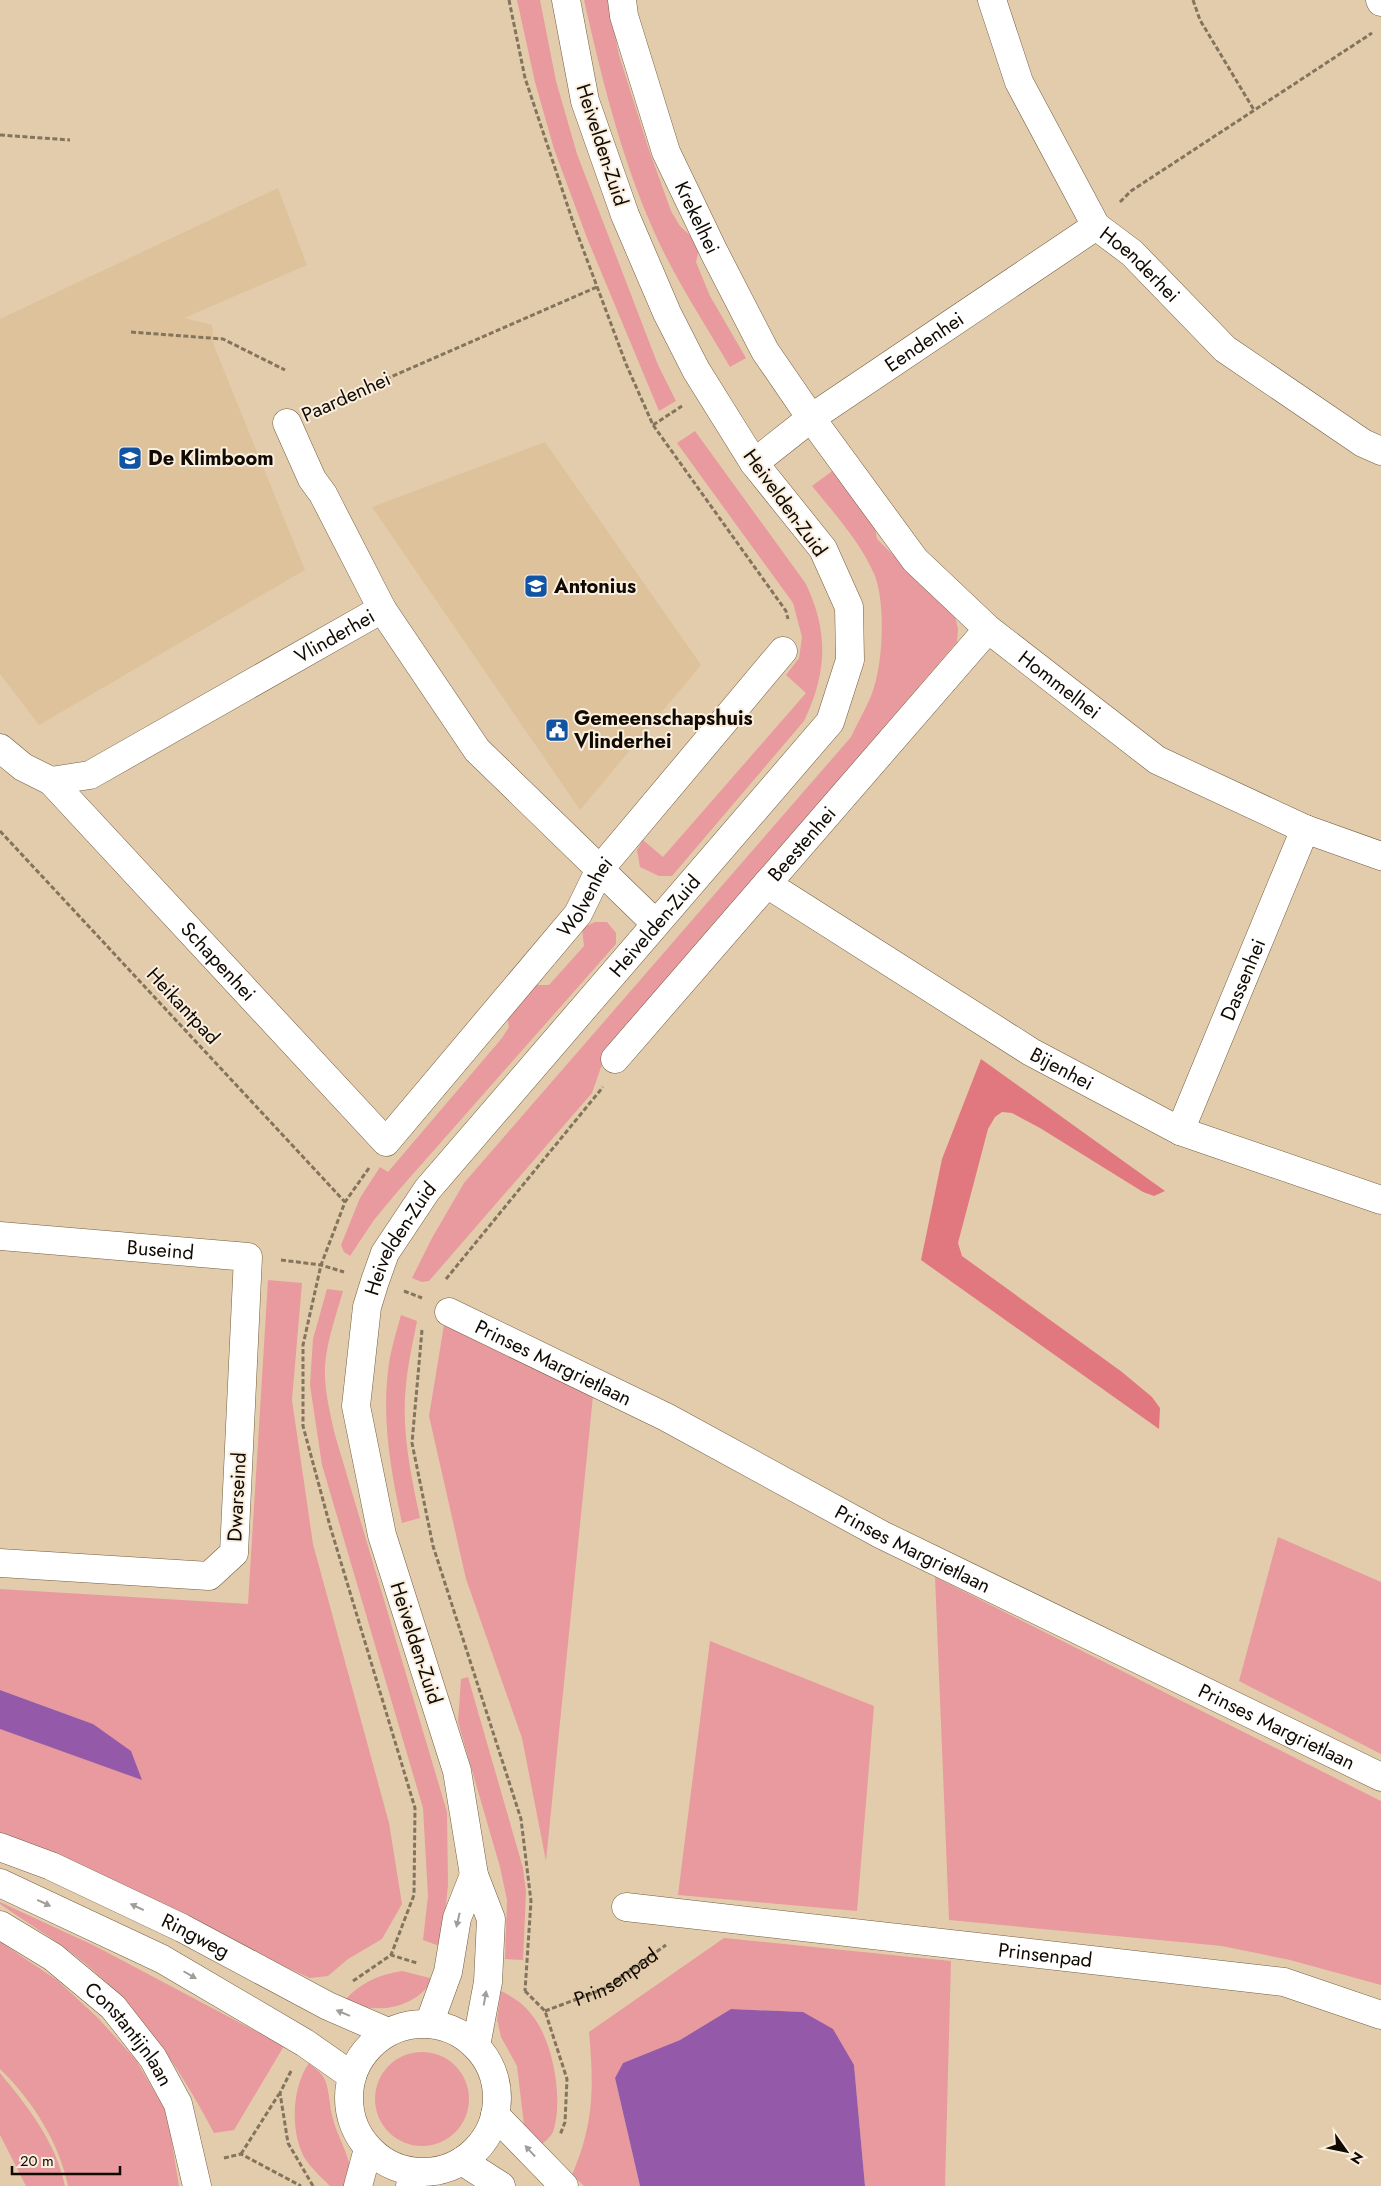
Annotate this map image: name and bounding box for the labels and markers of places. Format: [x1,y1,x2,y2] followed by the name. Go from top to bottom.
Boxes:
[148,444,274,473] place label: De Klimboom
[117,445,143,471] school or university icon: De Klimboom
[553,572,636,601] place label: Antonius
[523,573,549,599] school or university icon: Antonius
[573,704,753,756] place label: Gemeenschapshuis Vlinderhei
[544,717,570,743] public building icon: Gemeenschapshuis Vlinderhei

